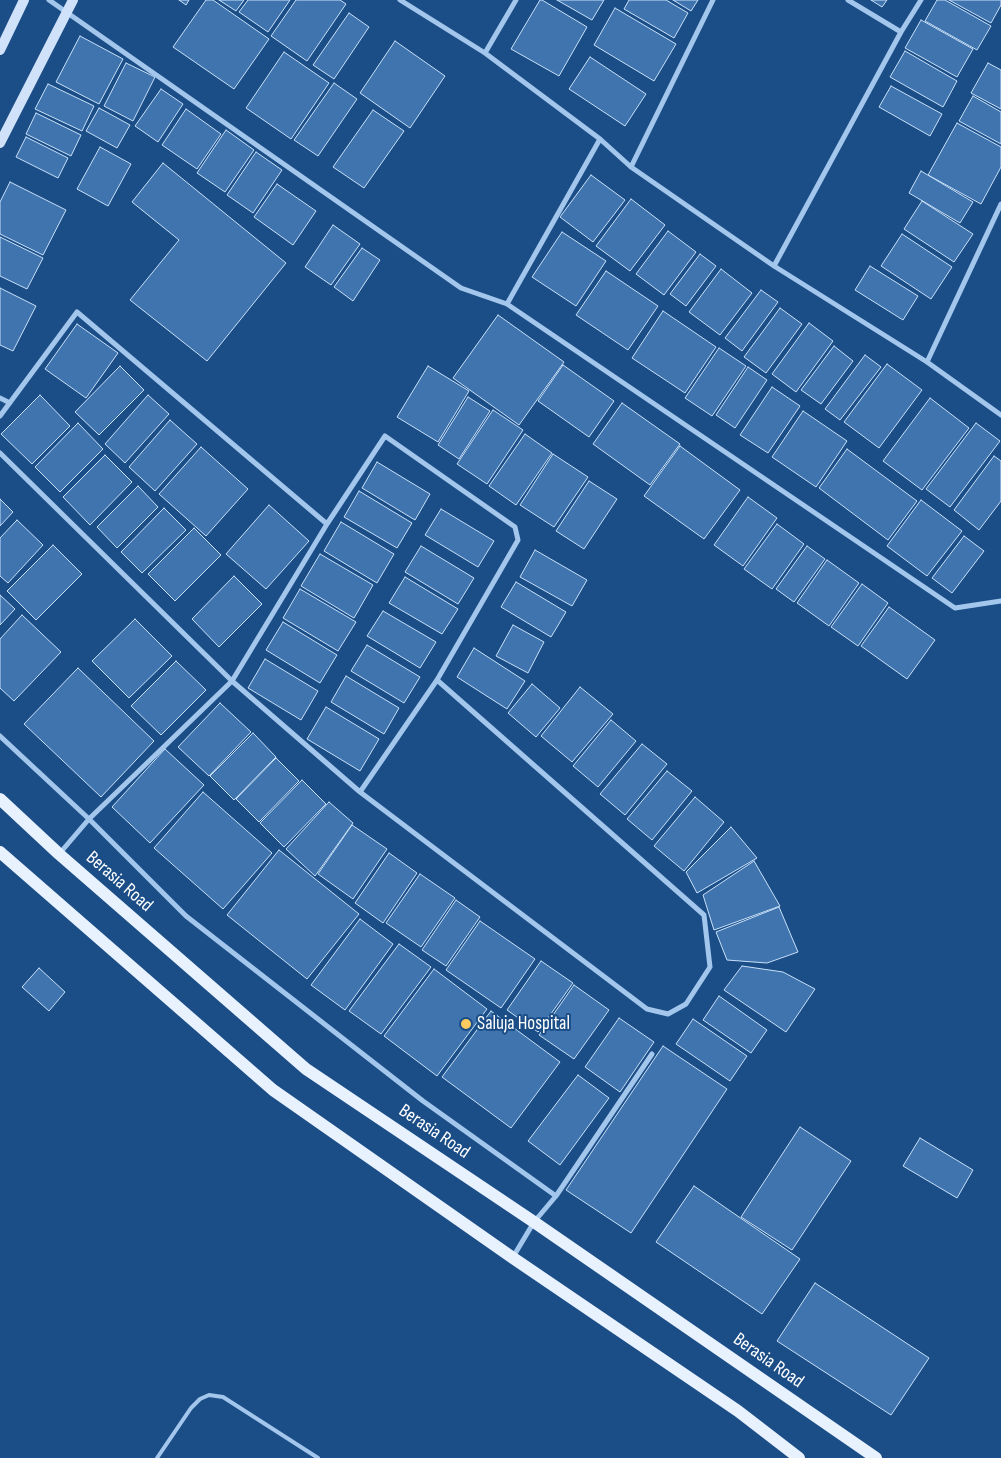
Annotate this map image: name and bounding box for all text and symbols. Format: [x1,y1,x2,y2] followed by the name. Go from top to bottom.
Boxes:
[81,847,157,917] street label: Berasia Road
[477,1013,570,1035] place label: Saluja Hospital
[459,1017,473,1031] marker: Saluja Hospital
[394,1100,474,1164] street label: Berasia Road
[728,1328,808,1394] street label: Berasia Road

